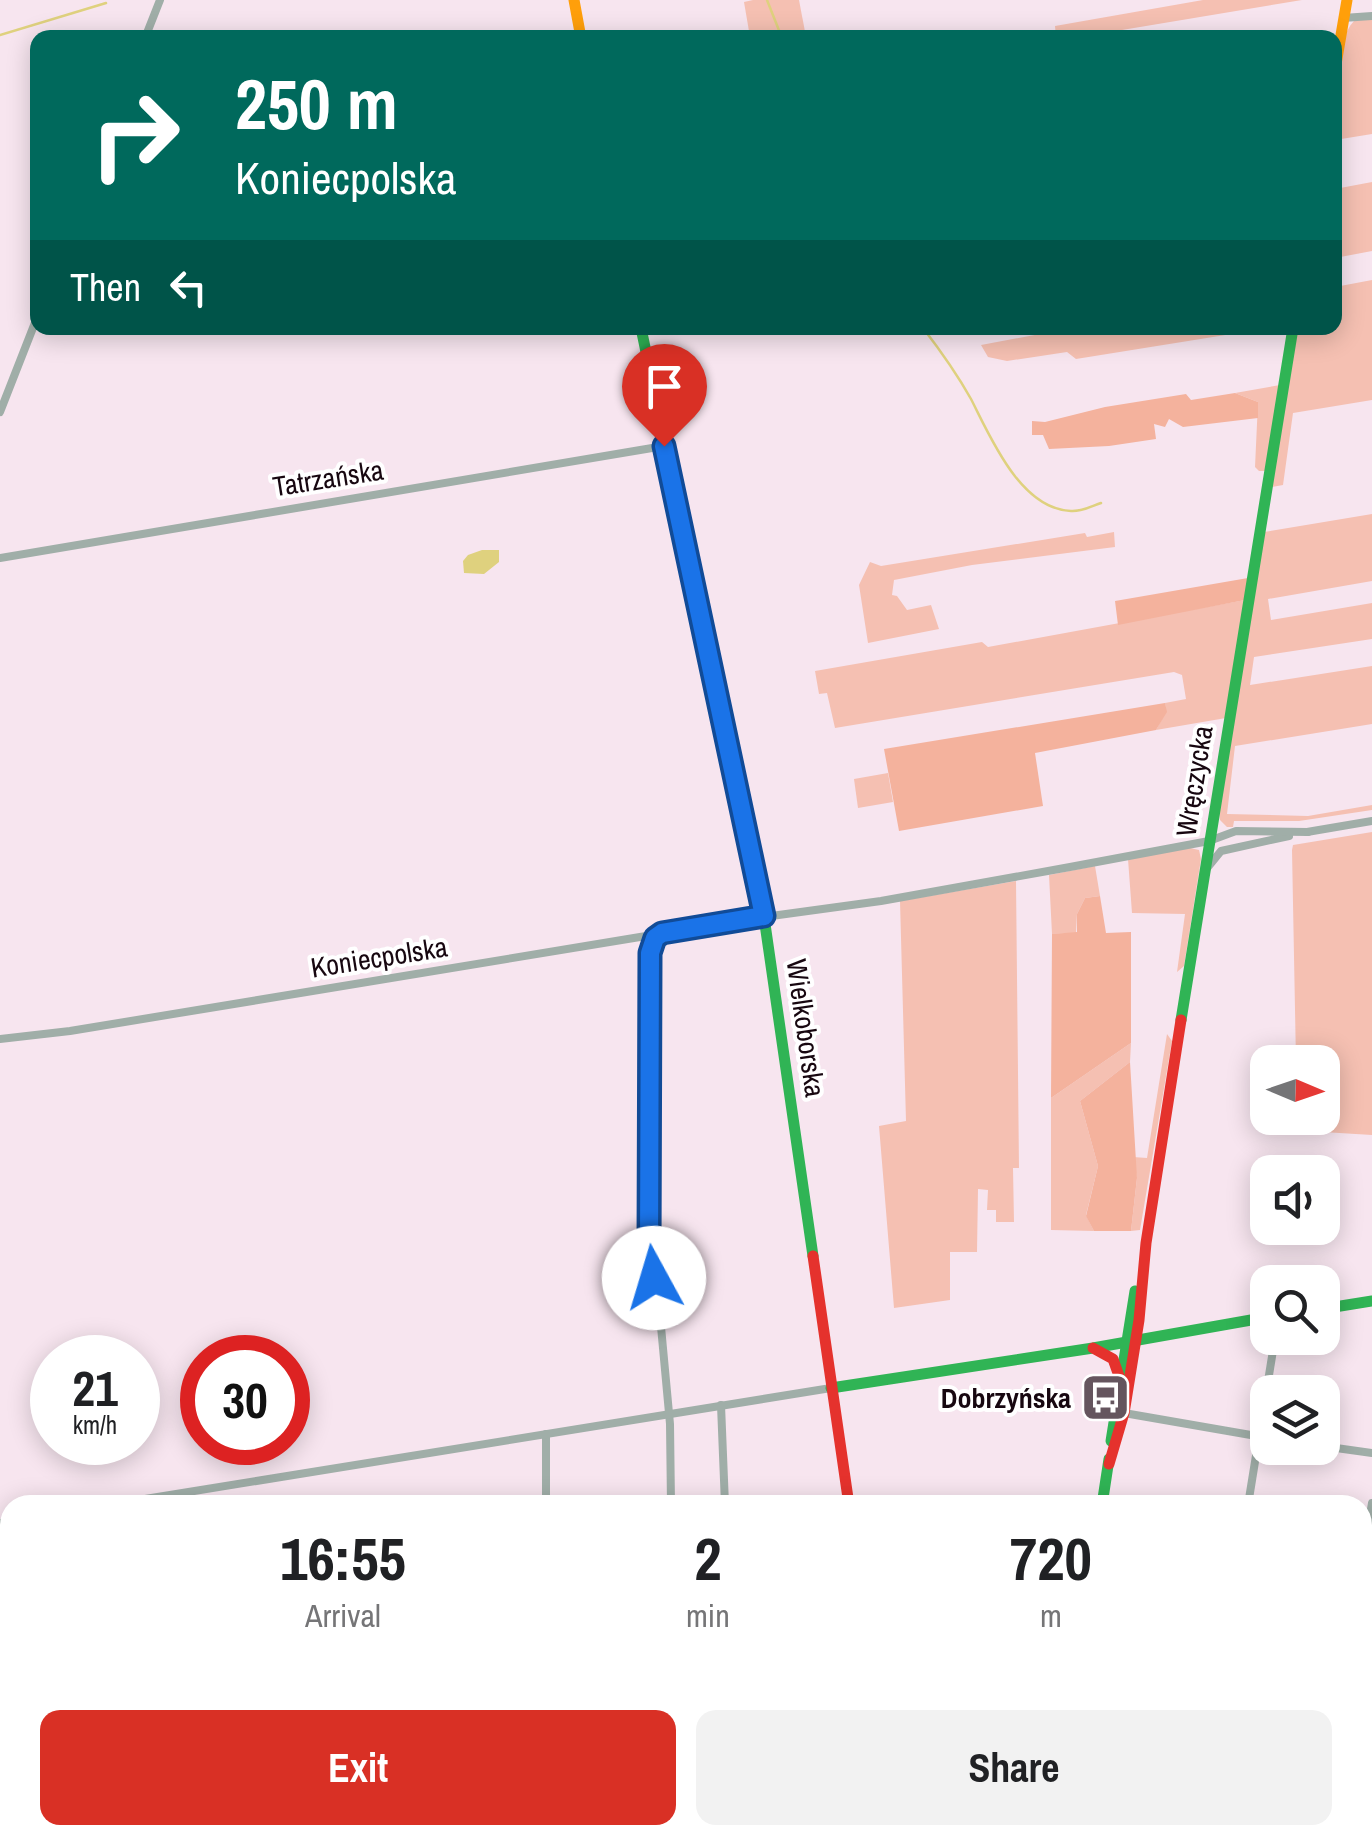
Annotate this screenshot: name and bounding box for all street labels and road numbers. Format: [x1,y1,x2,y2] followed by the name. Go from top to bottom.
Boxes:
[270,450,386,505] street label: Tatrzańska
[1166,723,1222,839] street label: Wręczycka
[308,927,450,987] street label: Koniecpolska
[778,956,835,1100] street label: Wielkoborska

